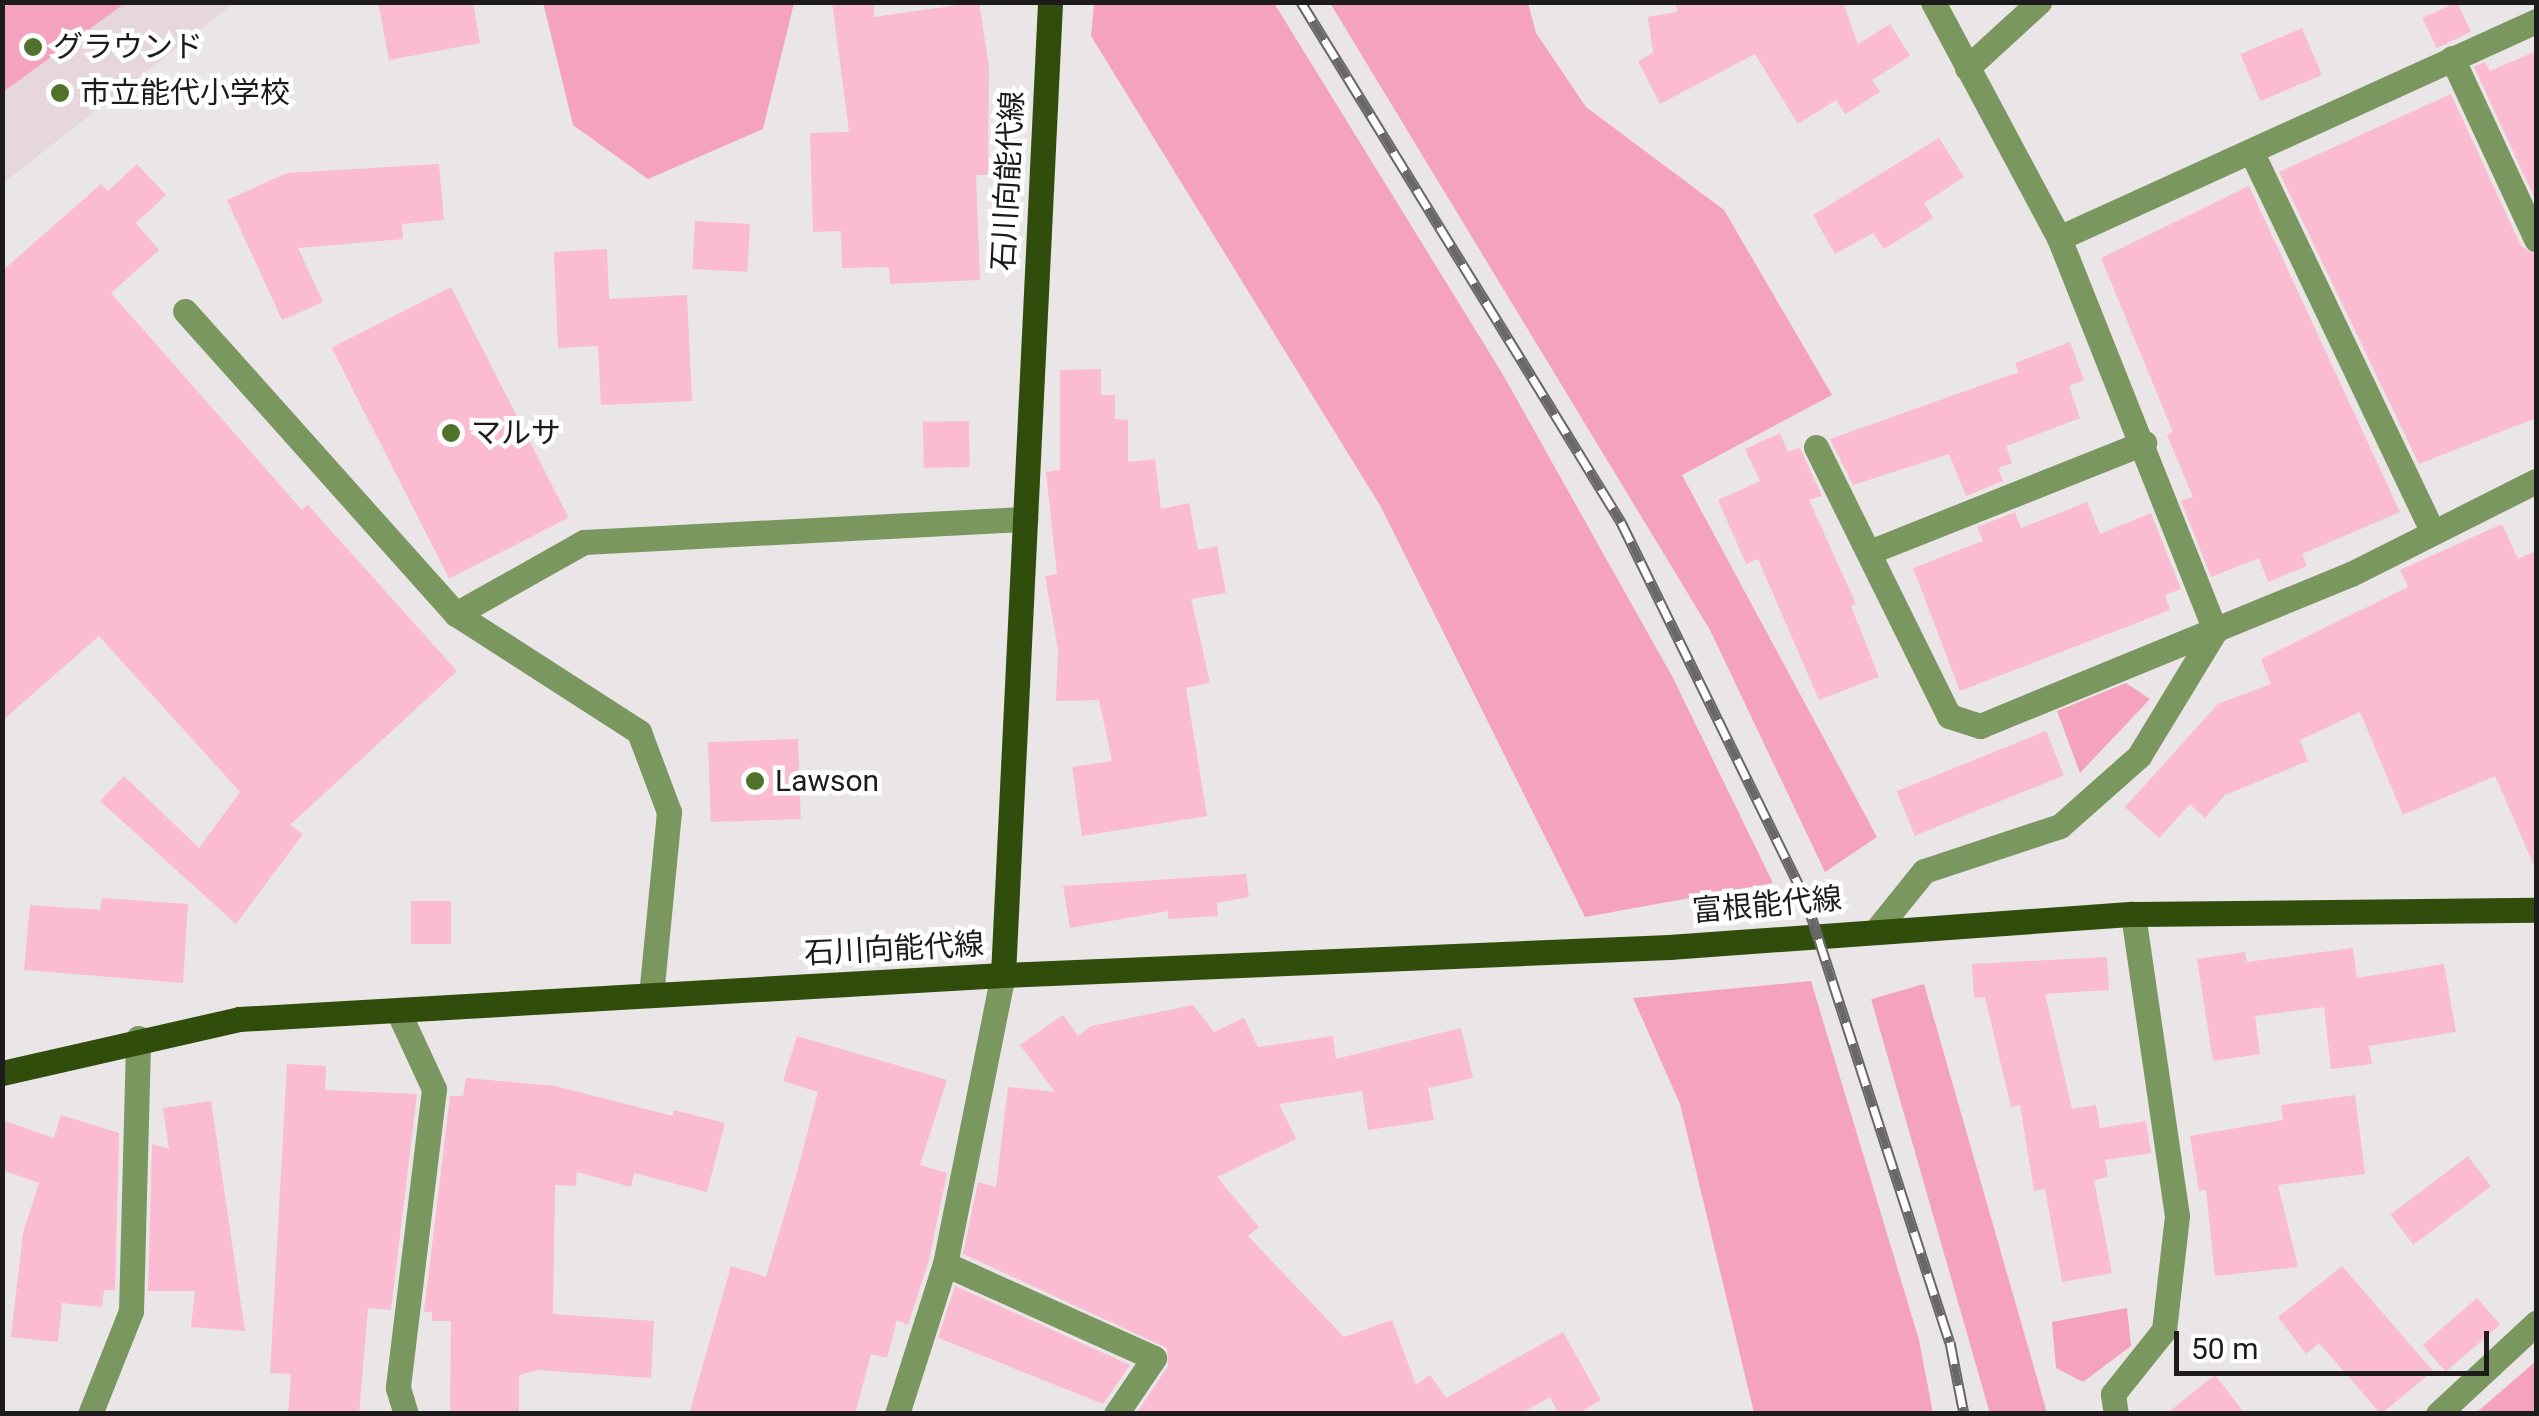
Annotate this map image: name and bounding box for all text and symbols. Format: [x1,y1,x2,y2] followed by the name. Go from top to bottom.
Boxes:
[53,29,203,65] place label: グラウンド
[22,36,44,58] marker: グラウンド
[80,75,290,111] place label: 市立能代小学校
[49,82,71,104] marker: 市立能代小学校
[985,90,1031,272] street label: 石川向能代線
[471,415,561,451] place label: マルサ
[440,422,462,444] marker: マルサ
[775,763,879,799] place label: Lawson
[744,770,766,792] marker: Lawson
[1691,881,1843,929] street label: 富根能代線
[803,926,985,972] street label: 石川向能代線
[2179,1311,2494,1373] scale bar
[2191,1331,2258,1366] text: 50 m

